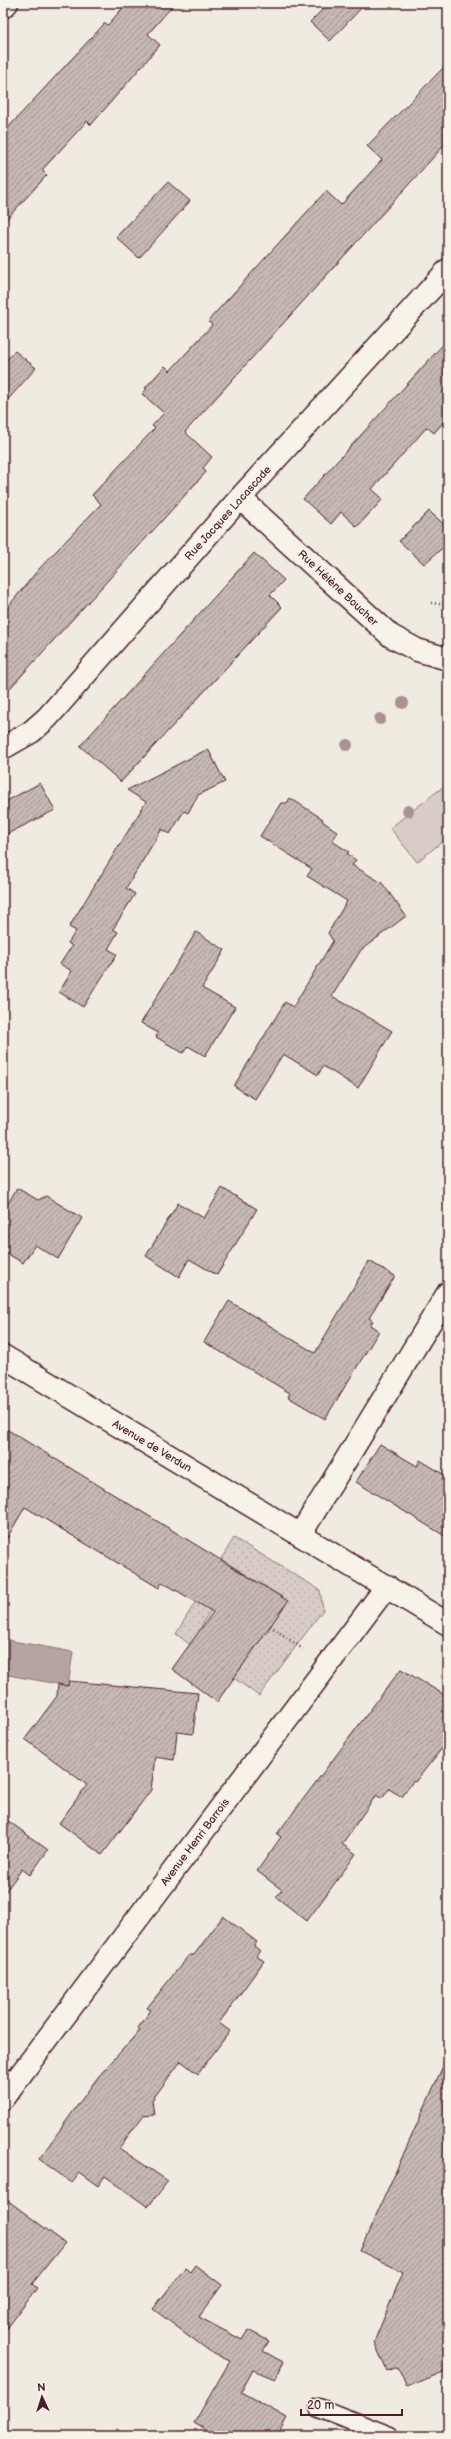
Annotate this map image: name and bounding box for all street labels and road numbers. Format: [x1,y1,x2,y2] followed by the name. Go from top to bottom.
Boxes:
[182,463,274,563] street label: Rue Jacques Lacascade
[295,547,382,629] street label: Rue Hélène Boucher
[110,1417,194,1475] street label: Avenue de Verdun
[158,1795,232,1888] street label: Avenue Henri Barrois

